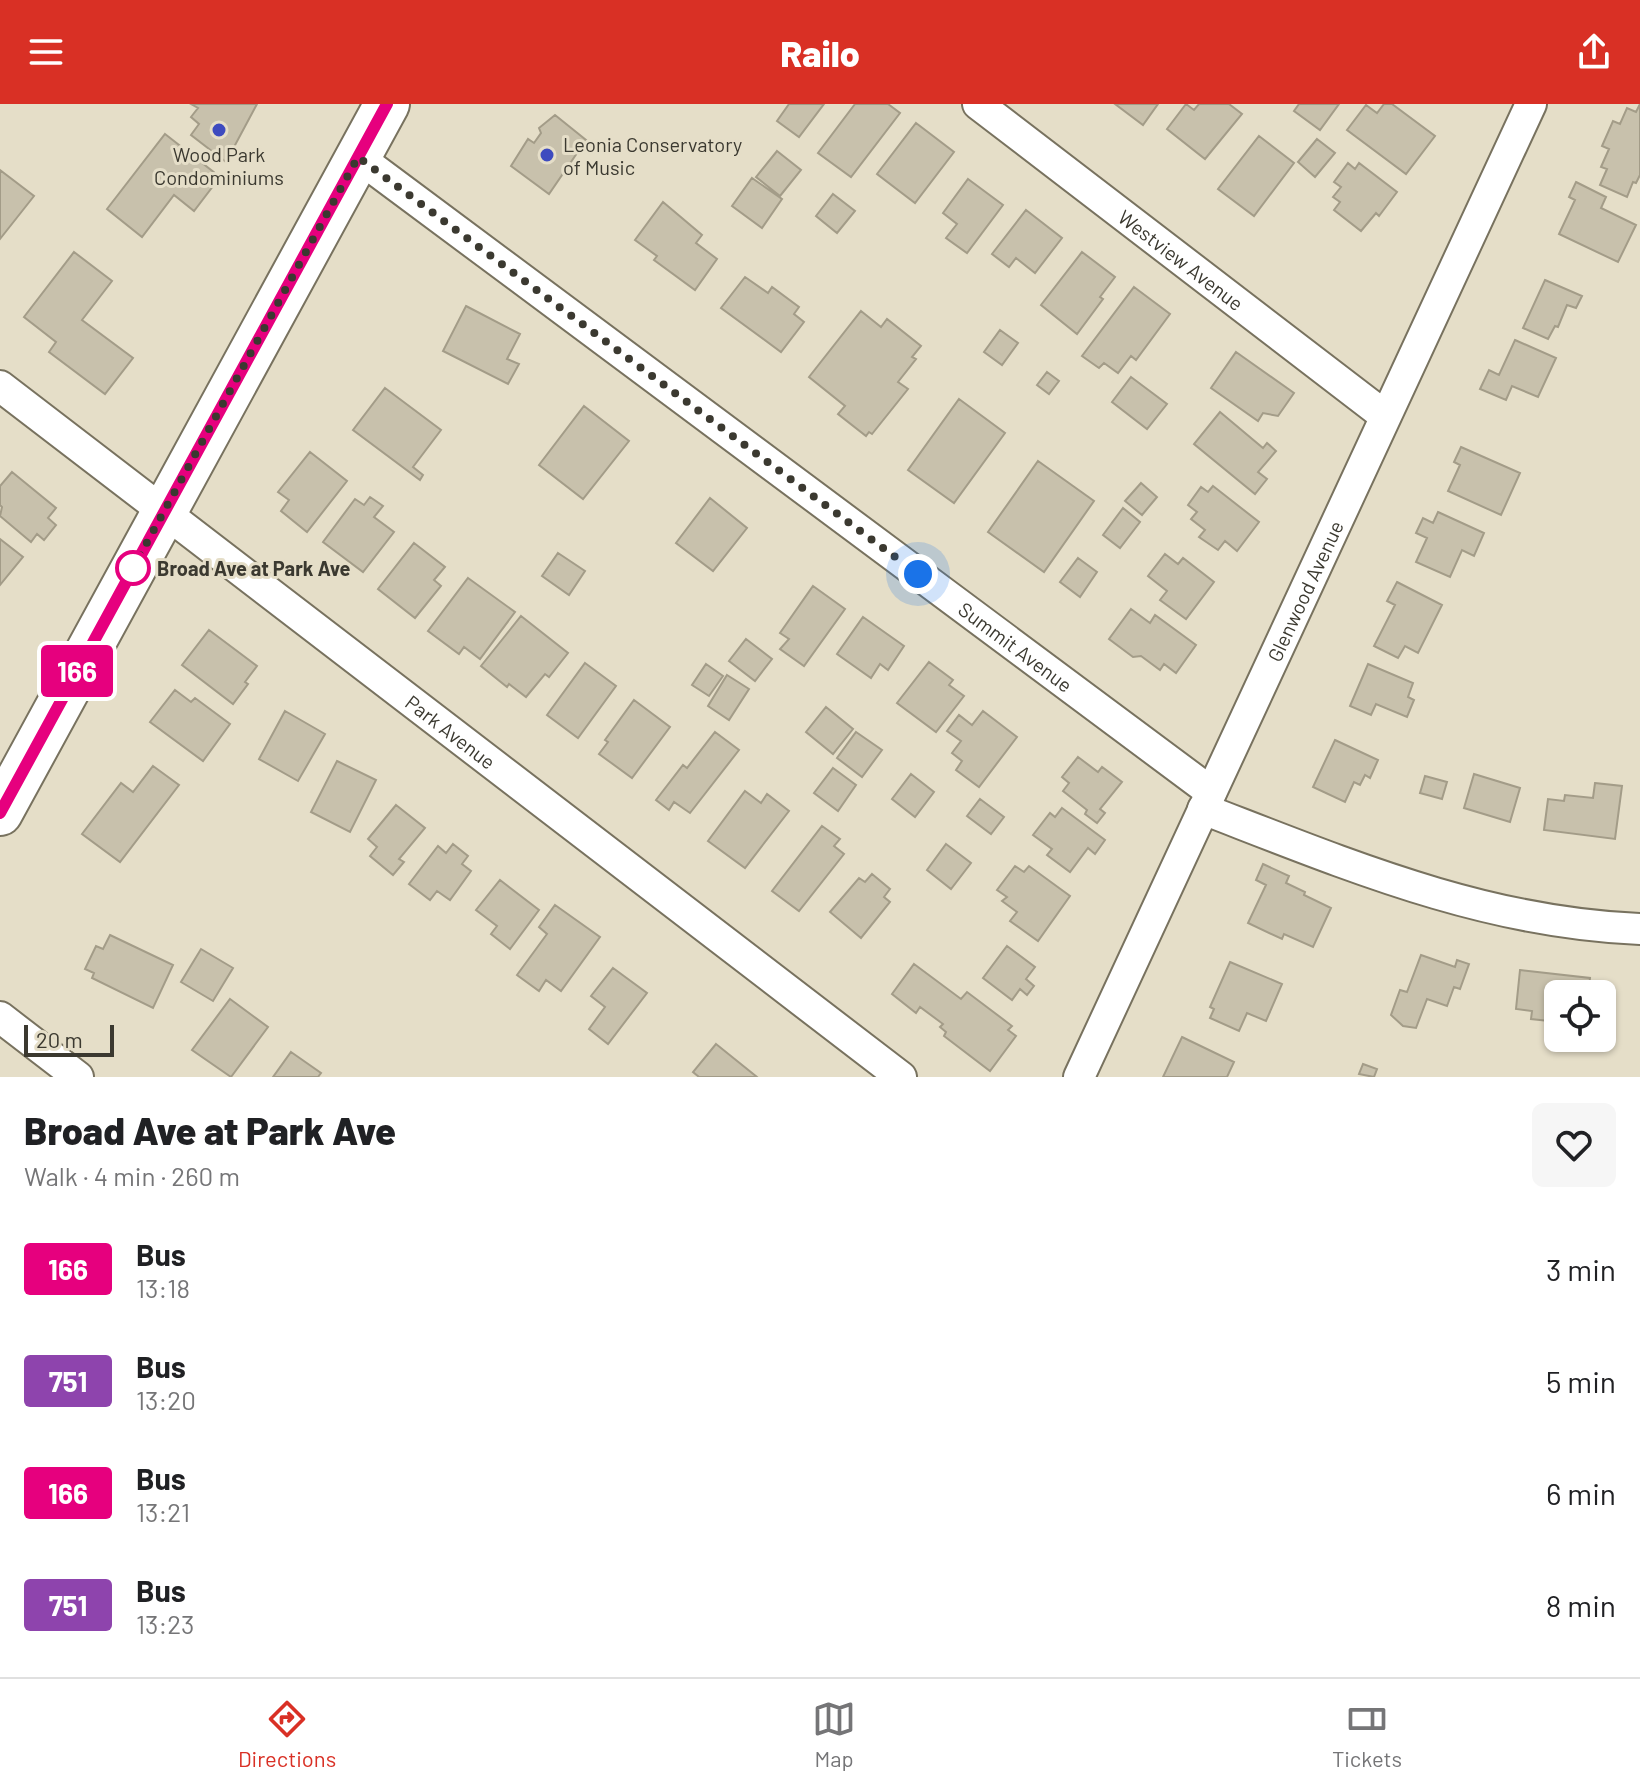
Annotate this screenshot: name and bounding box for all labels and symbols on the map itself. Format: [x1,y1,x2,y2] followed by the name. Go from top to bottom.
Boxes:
[210,121,228,139] marker: Wood Park Condominiums
[563,132,742,179] place label: Leonia Conservatory of Music
[154,142,284,189] place label: Wood Park Condominiums
[538,146,556,164] marker: Leonia Conservatory of Music
[1114,204,1248,315] street label: Westview Avenue
[1262,517,1348,665] street label: Glenwood Avenue
[116,551,150,585] marker: Broad Ave at Park Ave
[898,554,938,594] your location
[157,556,351,580] place label: Broad Ave at Park Ave
[954,597,1077,697] street label: Summit Avenue
[31,645,123,697] line badge: 166
[401,690,500,774] street label: Park Avenue
[24,1021,114,1057] scale bar

